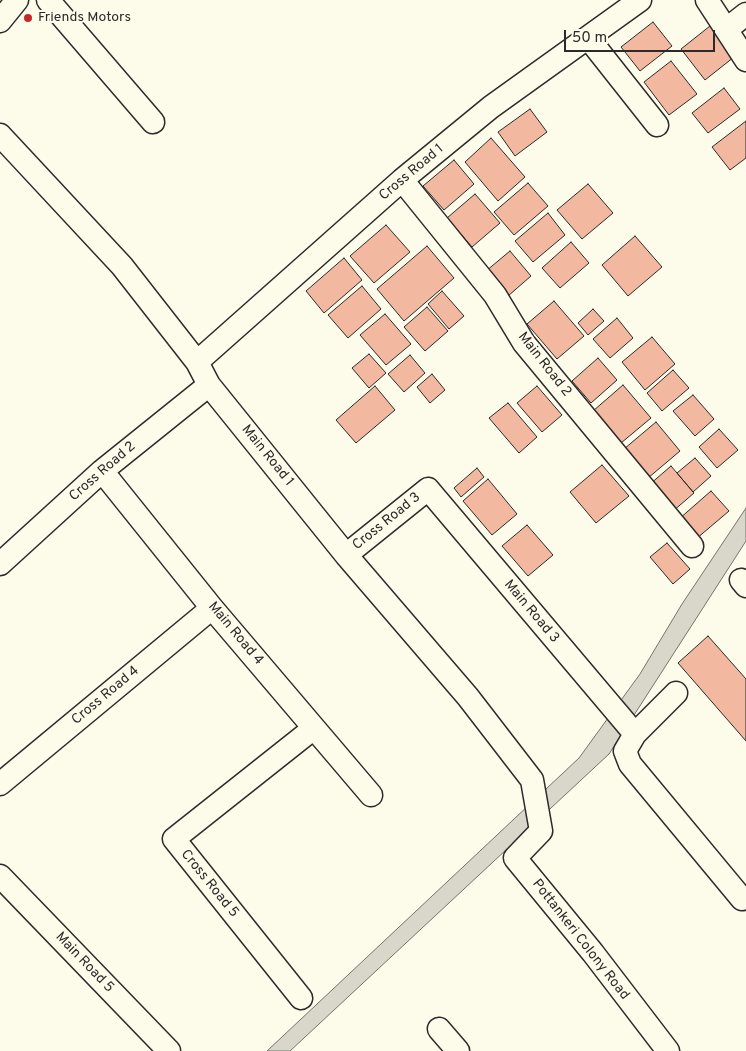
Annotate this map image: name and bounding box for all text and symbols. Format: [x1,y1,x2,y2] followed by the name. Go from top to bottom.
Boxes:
[38,10,131,26] place label: Friends Motors
[22,12,34,24] marker: Friends Motors
[566,20,717,52] scale bar
[572,29,607,48] text: 50 m
[376,141,448,205] street label: Cross Road 1
[514,329,574,401] street label: Main Road 2
[237,422,297,490] street label: Main Road 1
[66,439,140,505] street label: Cross Road 2
[350,490,424,554] street label: Cross Road 3
[500,577,562,647] street label: Main Road 3
[204,599,266,669] street label: Main Road 4
[69,663,143,729] street label: Cross Road 4
[176,847,242,921] street label: Cross Road 5
[528,876,632,1004] street label: Pottankeri Colony Road
[51,929,117,997] street label: Main Road 5

